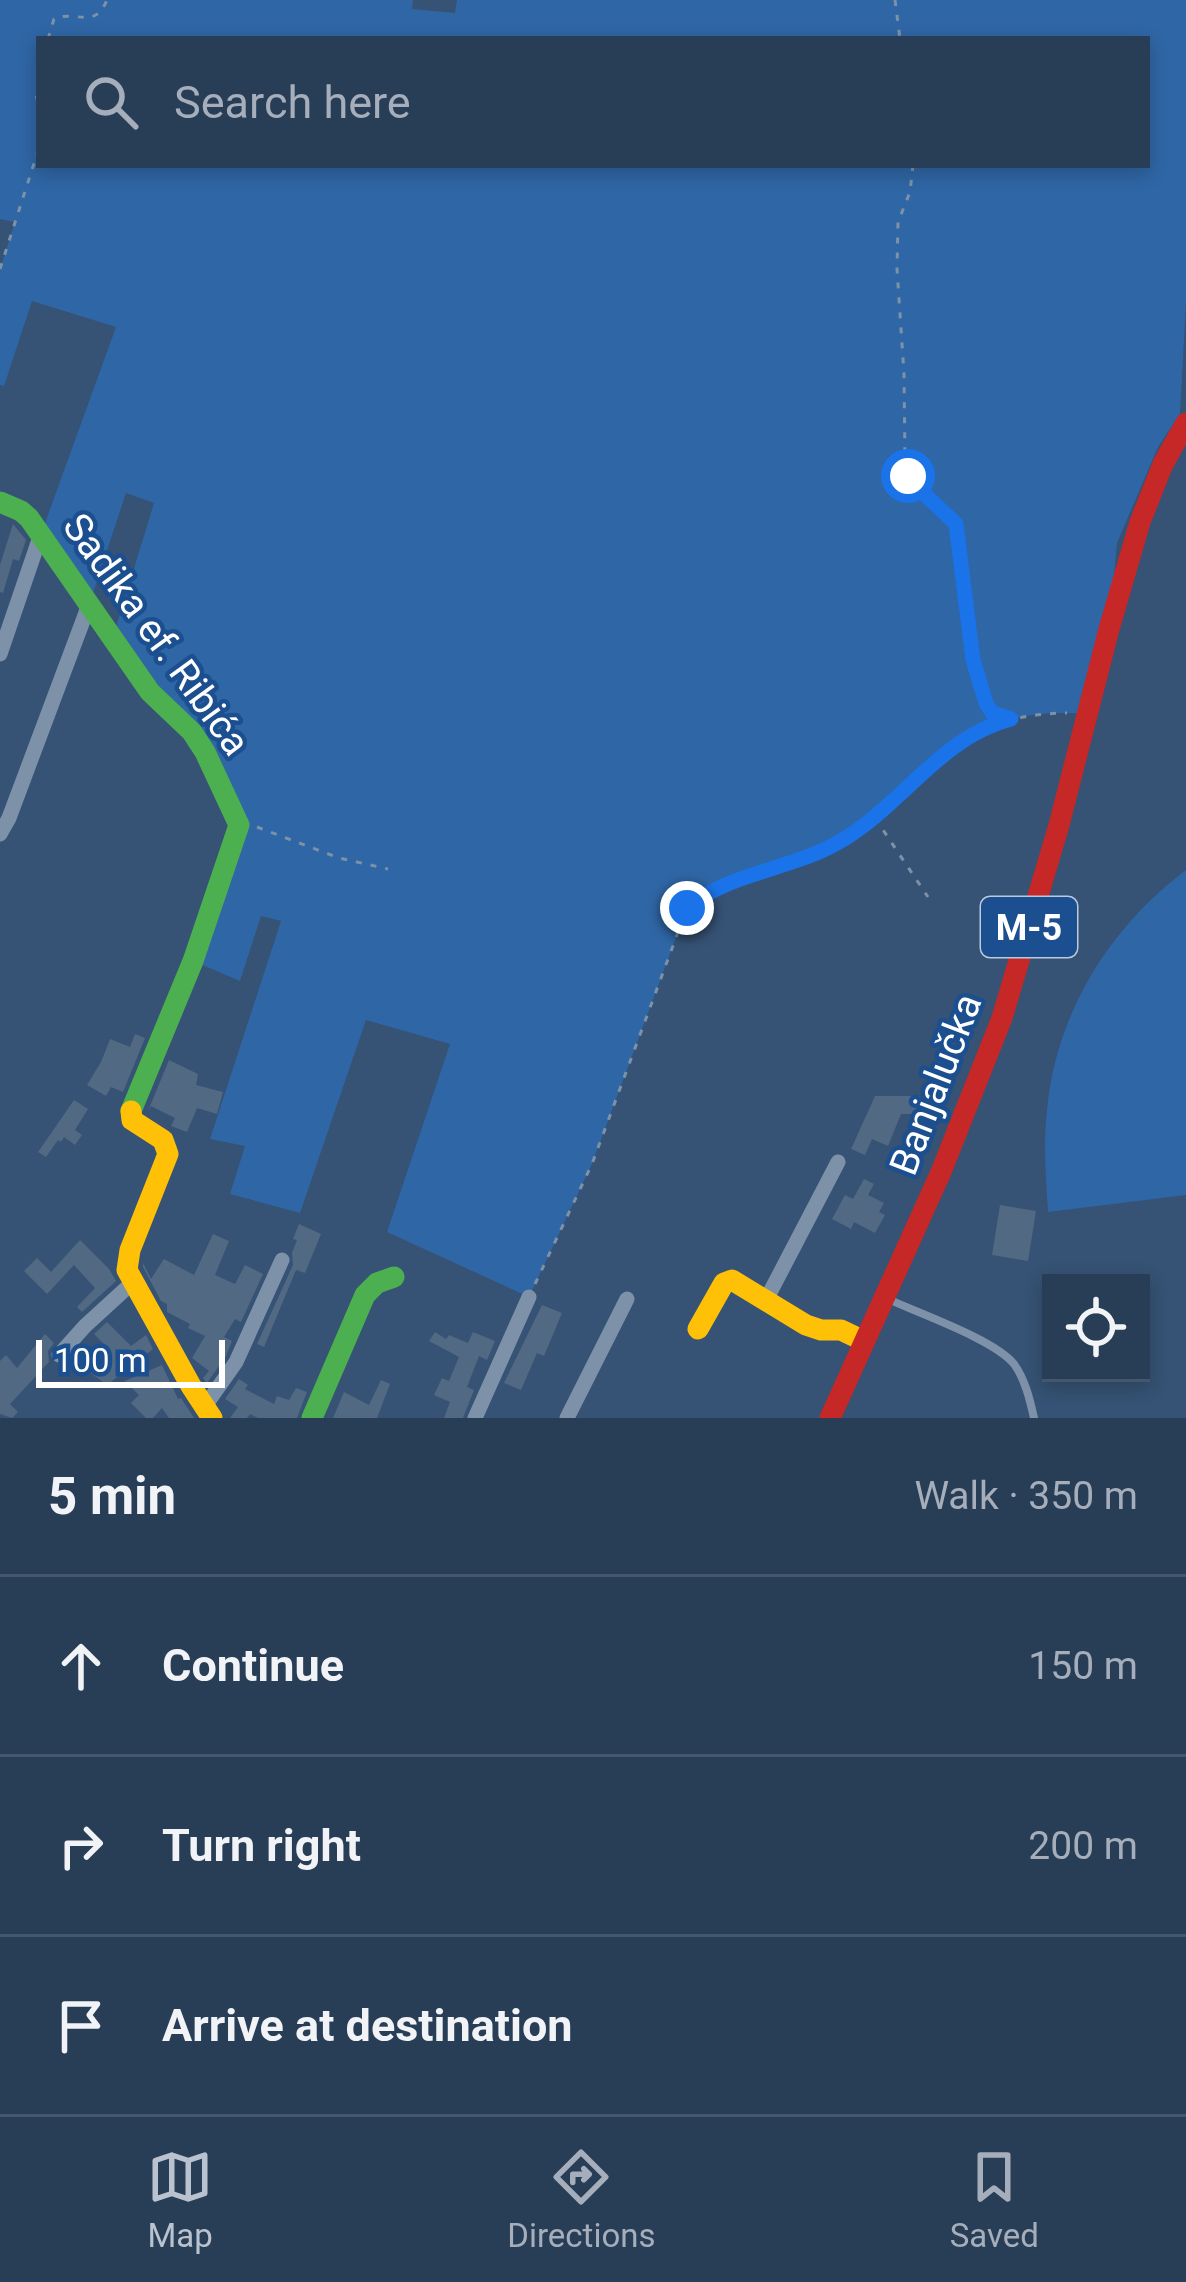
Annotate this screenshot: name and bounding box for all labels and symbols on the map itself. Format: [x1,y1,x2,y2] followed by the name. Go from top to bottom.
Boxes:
[881,449,935,503] route start
[53,505,259,764] street label: Sadika ef. Ribića
[660,881,714,935] route end
[981,897,1077,957] road number: M-5
[880,987,991,1181] street label: Banjalučka
[36,1334,225,1387] scale bar

